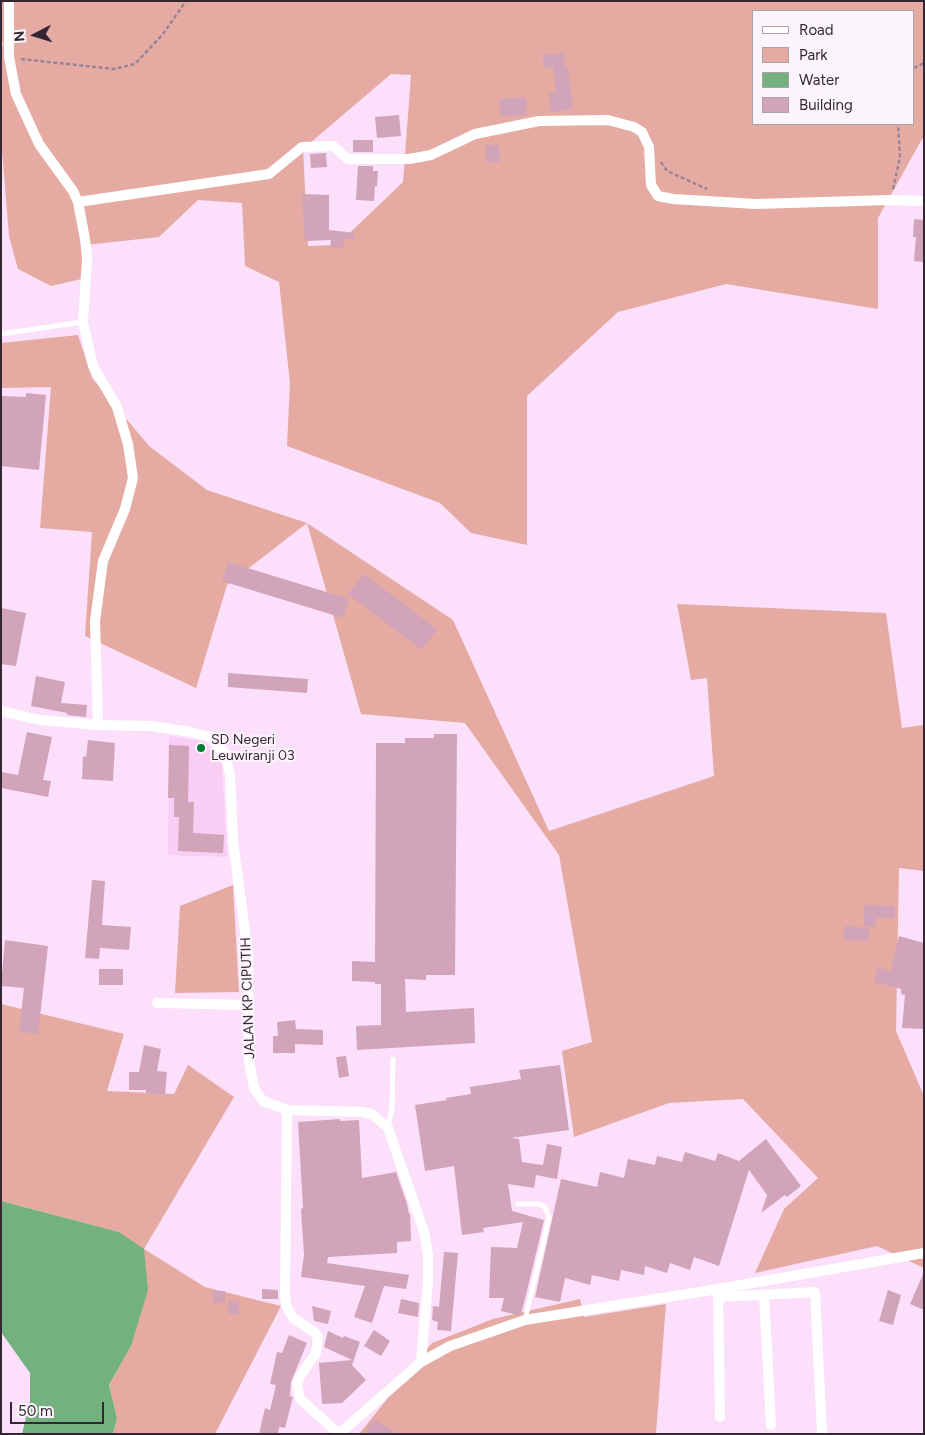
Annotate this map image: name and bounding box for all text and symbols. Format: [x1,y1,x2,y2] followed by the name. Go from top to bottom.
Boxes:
[10,10,60,60] north arrow
[752,10,915,125] legend
[799,21,834,39] text: Road
[11,30,28,42] text: N
[799,46,828,64] text: Park
[799,71,839,89] text: Water
[799,96,853,114] text: Building
[211,732,295,764] place label: SD Negeri Leuwiranji 03
[195,742,207,754] marker: SD Negeri Leuwiranji 03
[237,937,259,1059] street label: JALAN KP CIPUTIH
[12,1392,106,1424] scale bar
[18,1402,53,1420] text: 50 m

